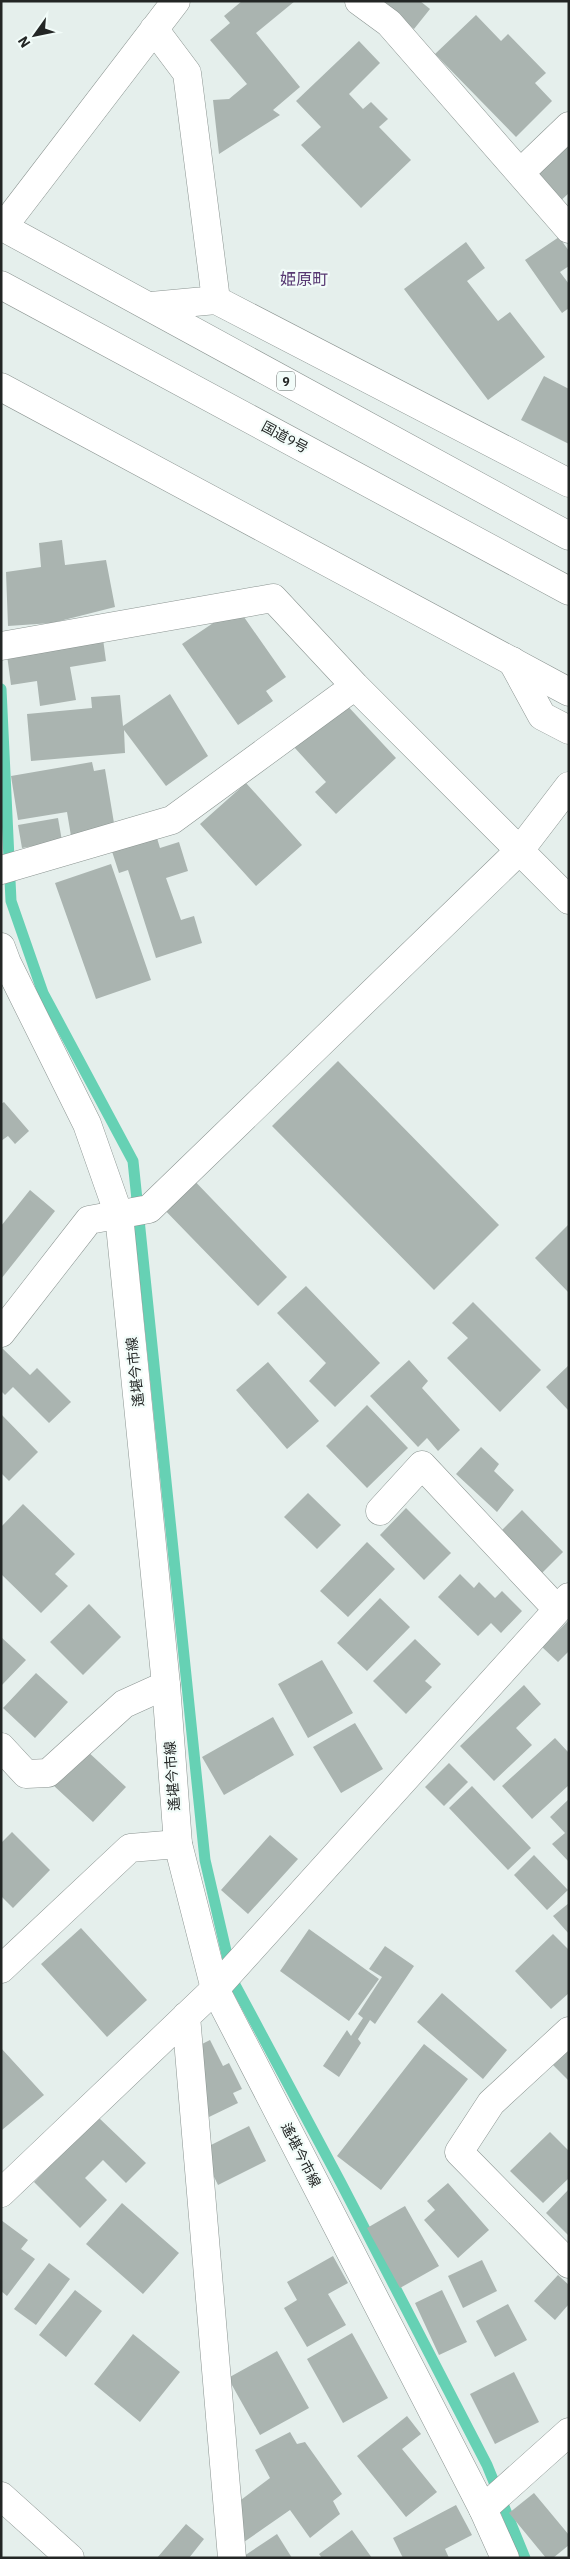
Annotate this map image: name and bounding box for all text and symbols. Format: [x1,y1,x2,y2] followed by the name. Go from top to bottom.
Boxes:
[10,10,60,60] north arrow
[14,33,34,51] text: N
[280,269,328,289] district label: 姫原町
[277,372,295,391] road number: 9
[259,417,311,457] street label: 国道9号
[122,1336,148,1408] street label: 遙堪今市線
[161,1740,183,1812] street label: 遙堪今市線
[277,2120,325,2190] street label: 遙堪今市線

